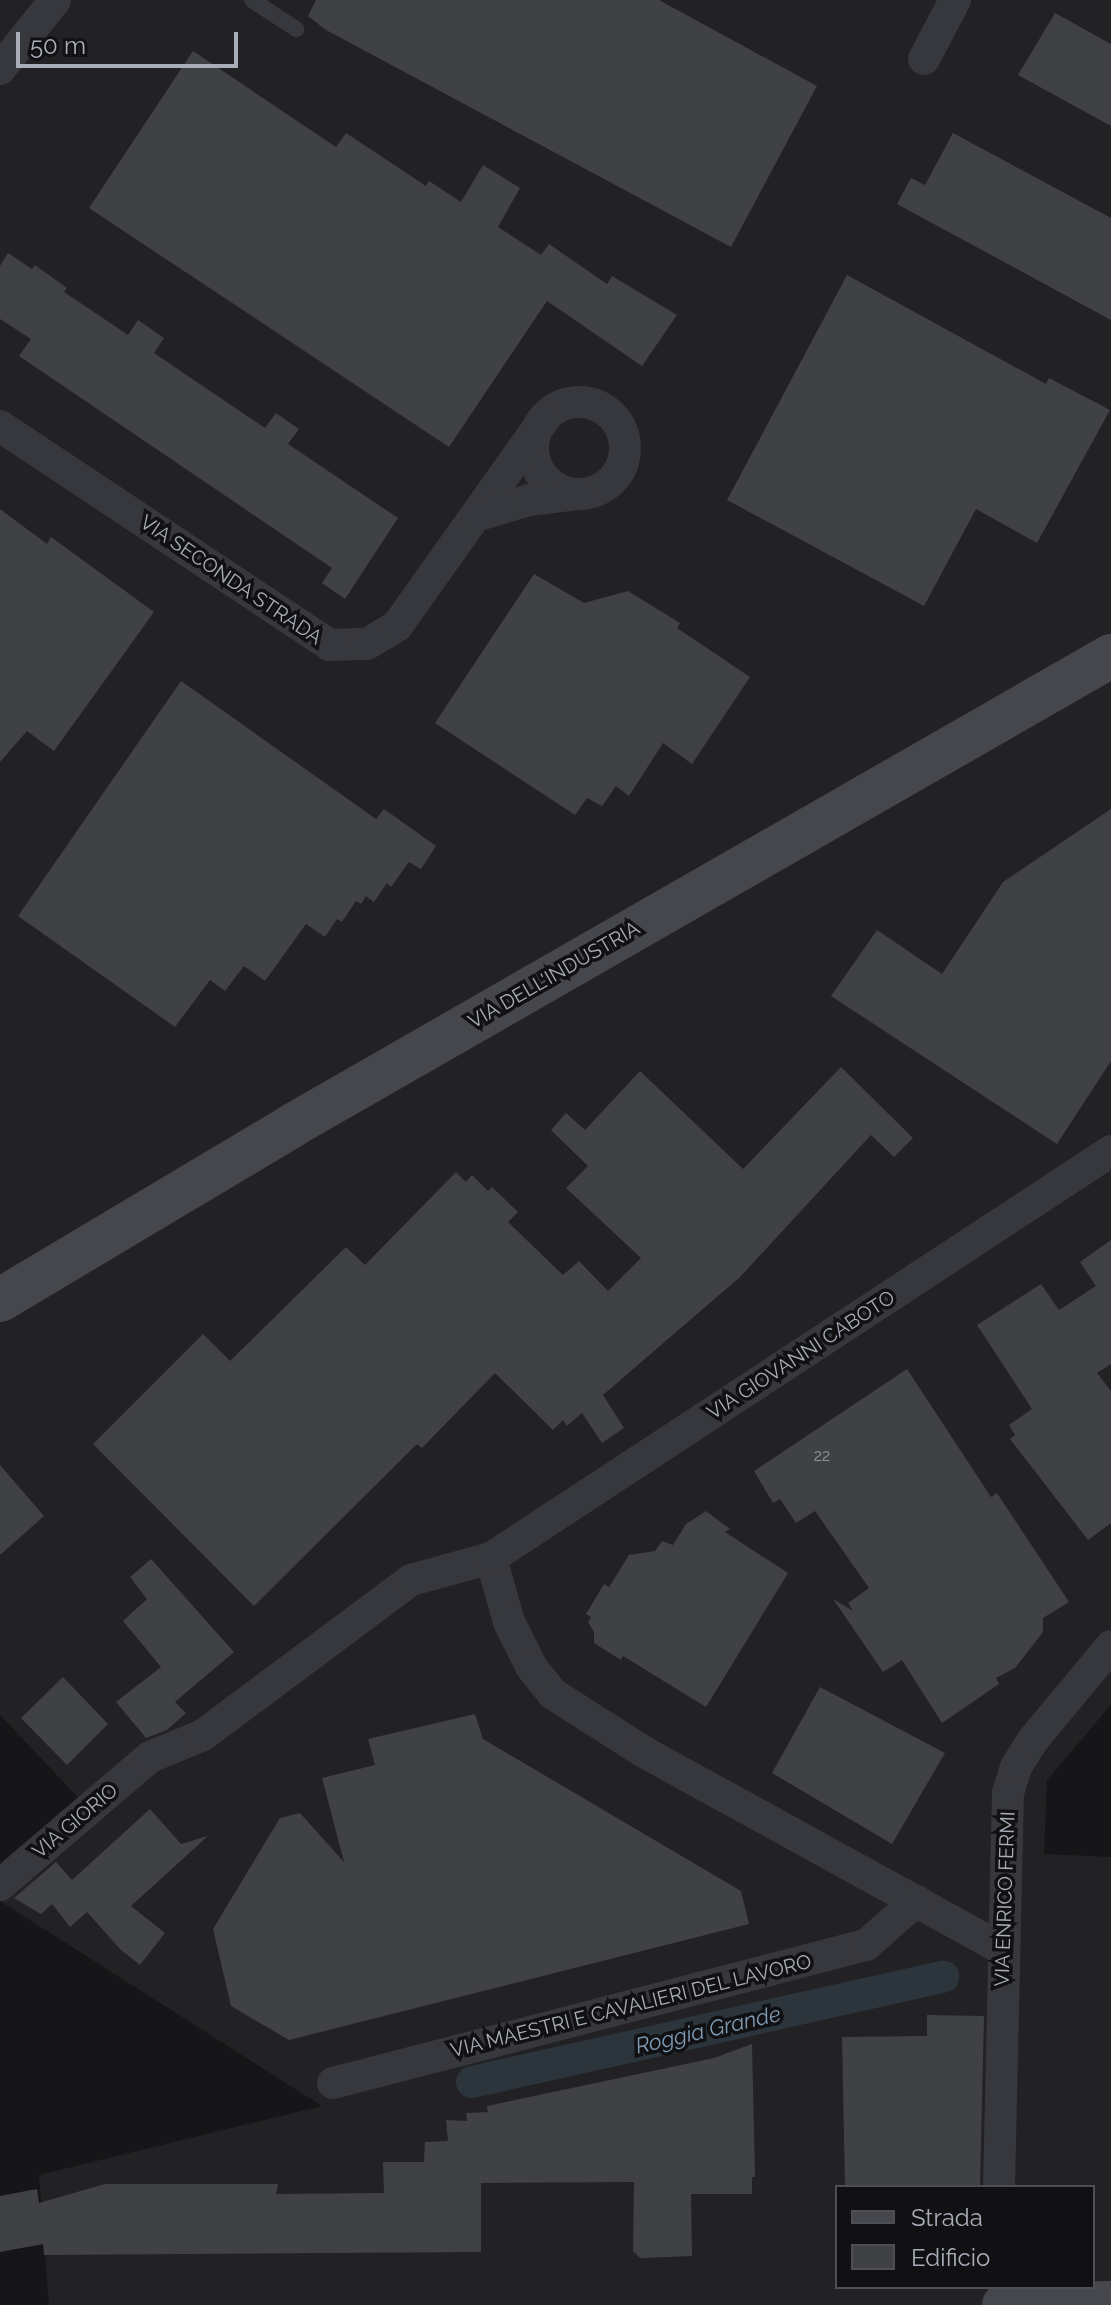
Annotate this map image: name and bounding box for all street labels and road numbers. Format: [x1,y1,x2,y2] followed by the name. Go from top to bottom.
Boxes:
[135,510,327,650] street label: VIA SECONDA STRADA
[464,916,644,1034] street label: VIA DELL'INDUSTRIA
[702,1285,900,1425] street label: VIA GIOVANNI CABOTO
[27,1778,123,1864] street label: VIA GIORIO
[990,1811,1020,1987] street label: VIA ENRICO FERMI
[448,1949,814,2063] street label: VIA MAESTRI E CAVALIERI DEL LAVORO

